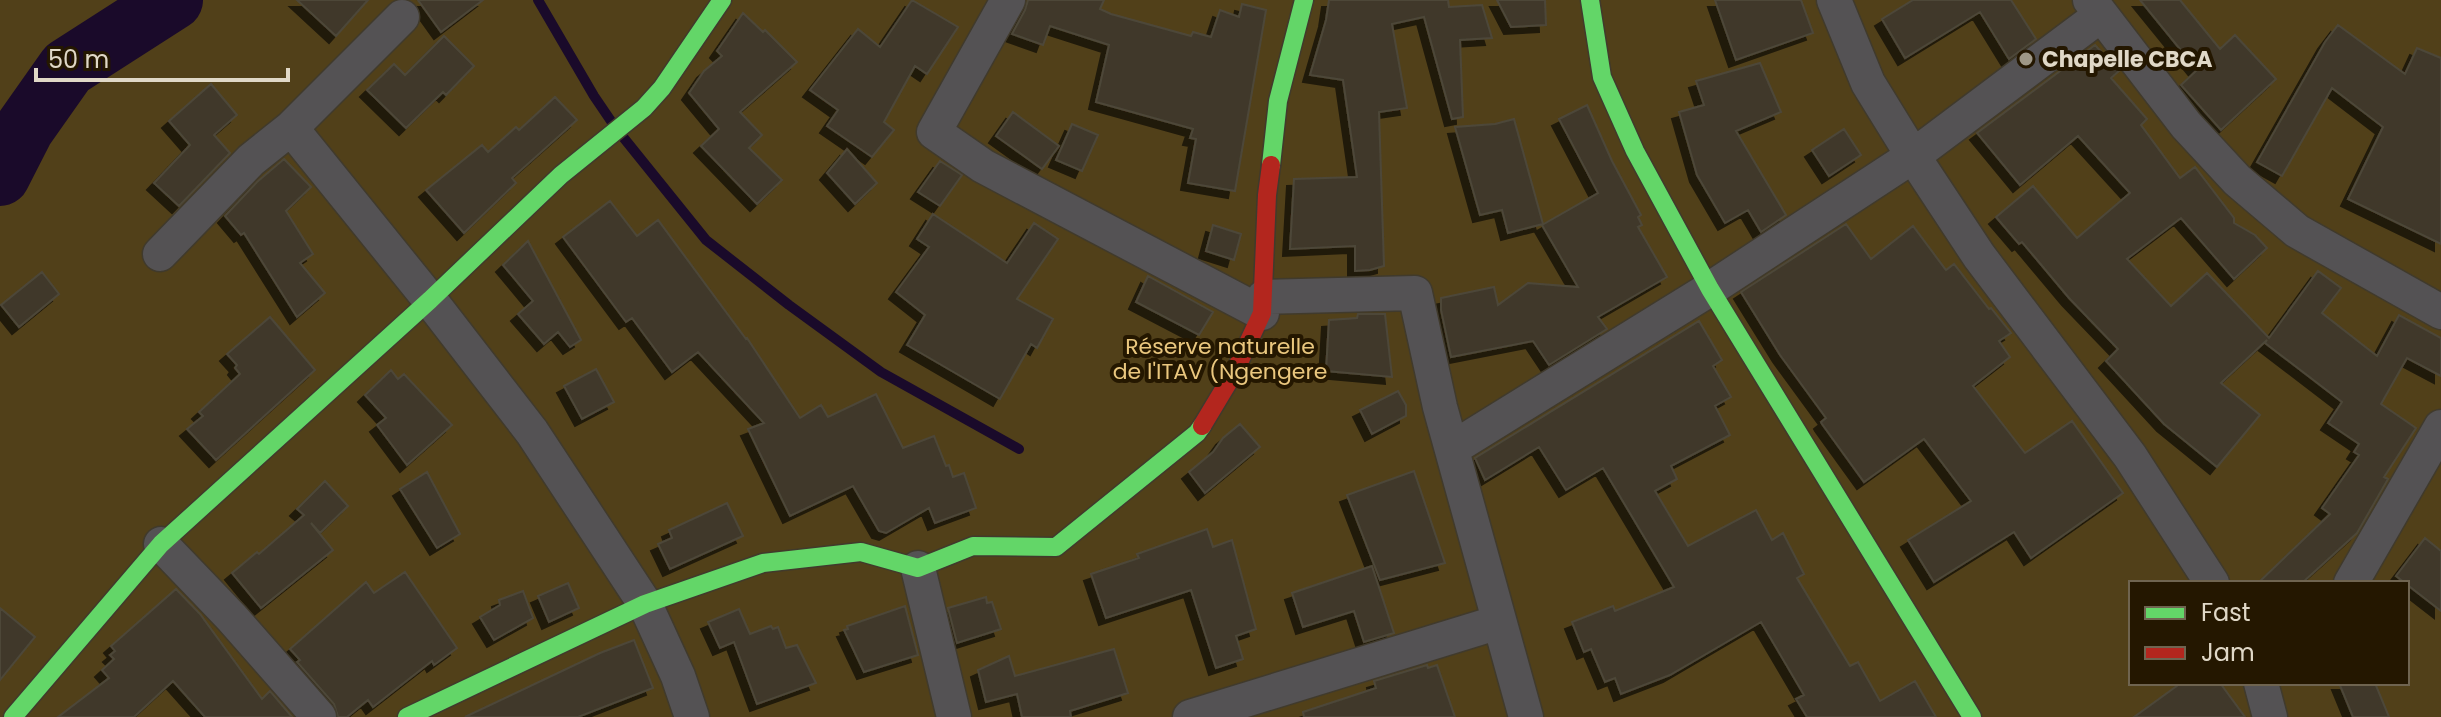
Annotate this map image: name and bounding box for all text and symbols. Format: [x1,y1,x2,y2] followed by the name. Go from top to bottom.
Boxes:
[36,32,288,82] scale bar
[48,43,109,76] text: 50 m
[2042,44,2212,75] place label: Chapelle CBCA
[2017,50,2035,68] marker: Chapelle CBCA
[1113,331,1327,387] park label: Réserve naturelle de l'ITAV (Ngengere
[2129,581,2409,685] legend
[2201,596,2251,629] text: Fast
[2201,636,2255,669] text: Jam

